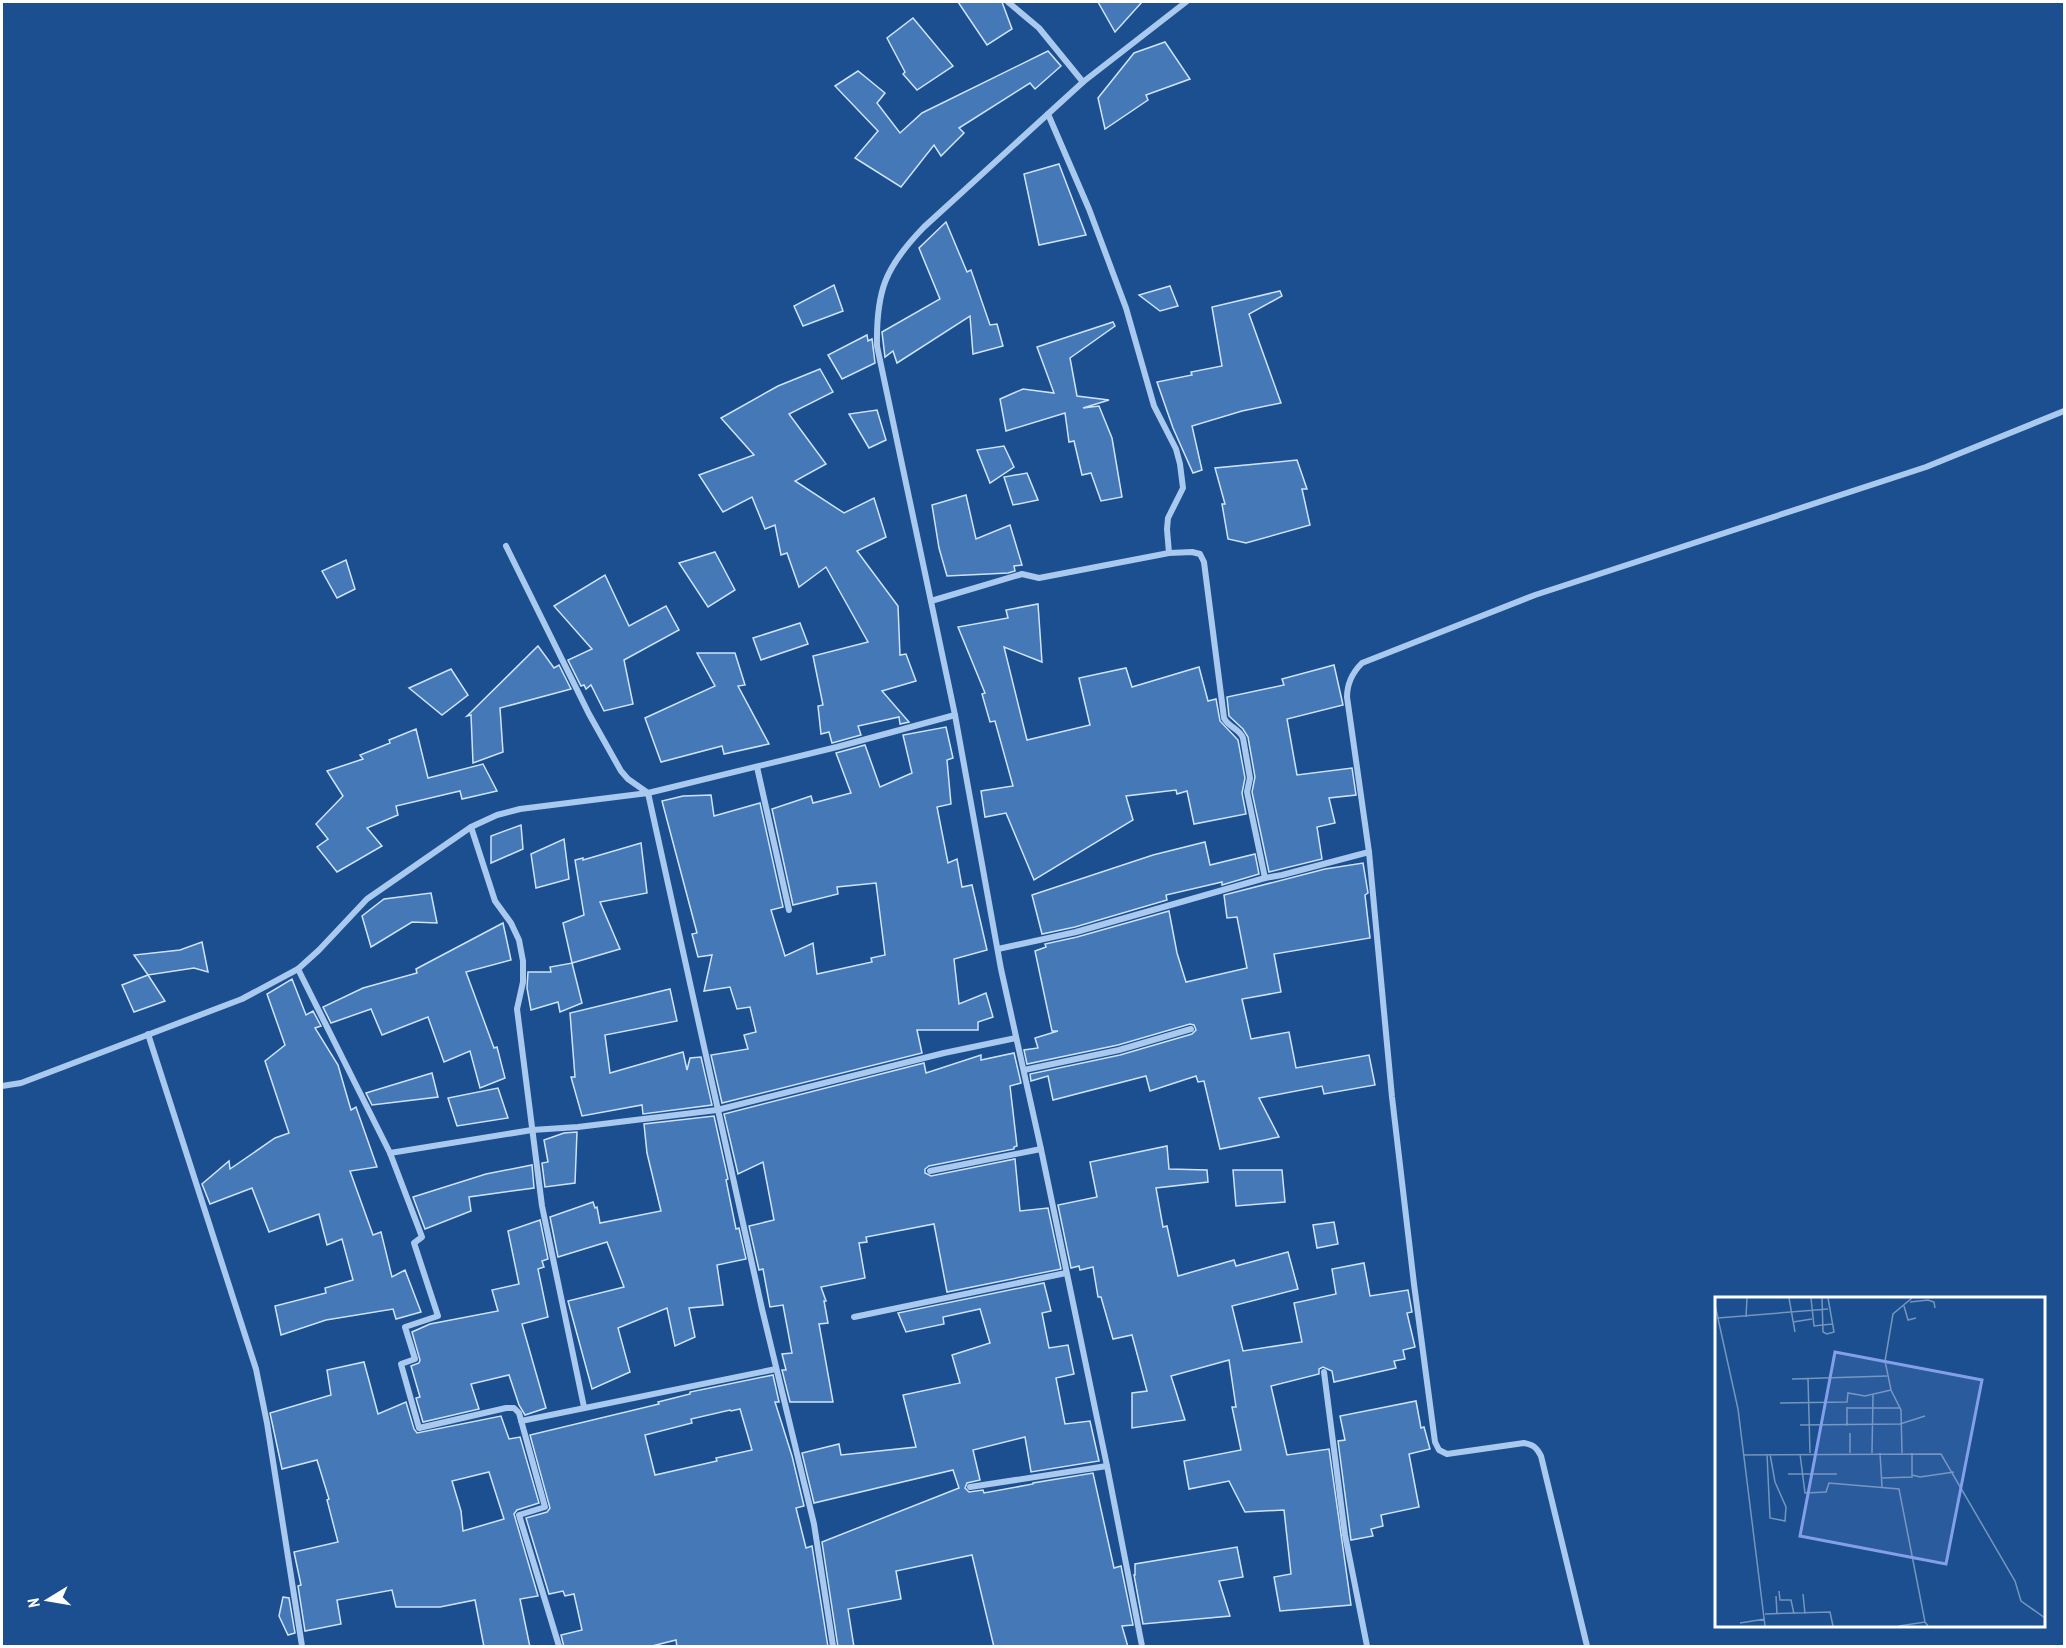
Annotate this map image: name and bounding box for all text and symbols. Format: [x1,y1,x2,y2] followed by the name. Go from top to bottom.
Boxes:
[1715,1297,2045,1627] inset map
[18,1570,78,1630] north arrow
[23,1597,44,1609] text: N

